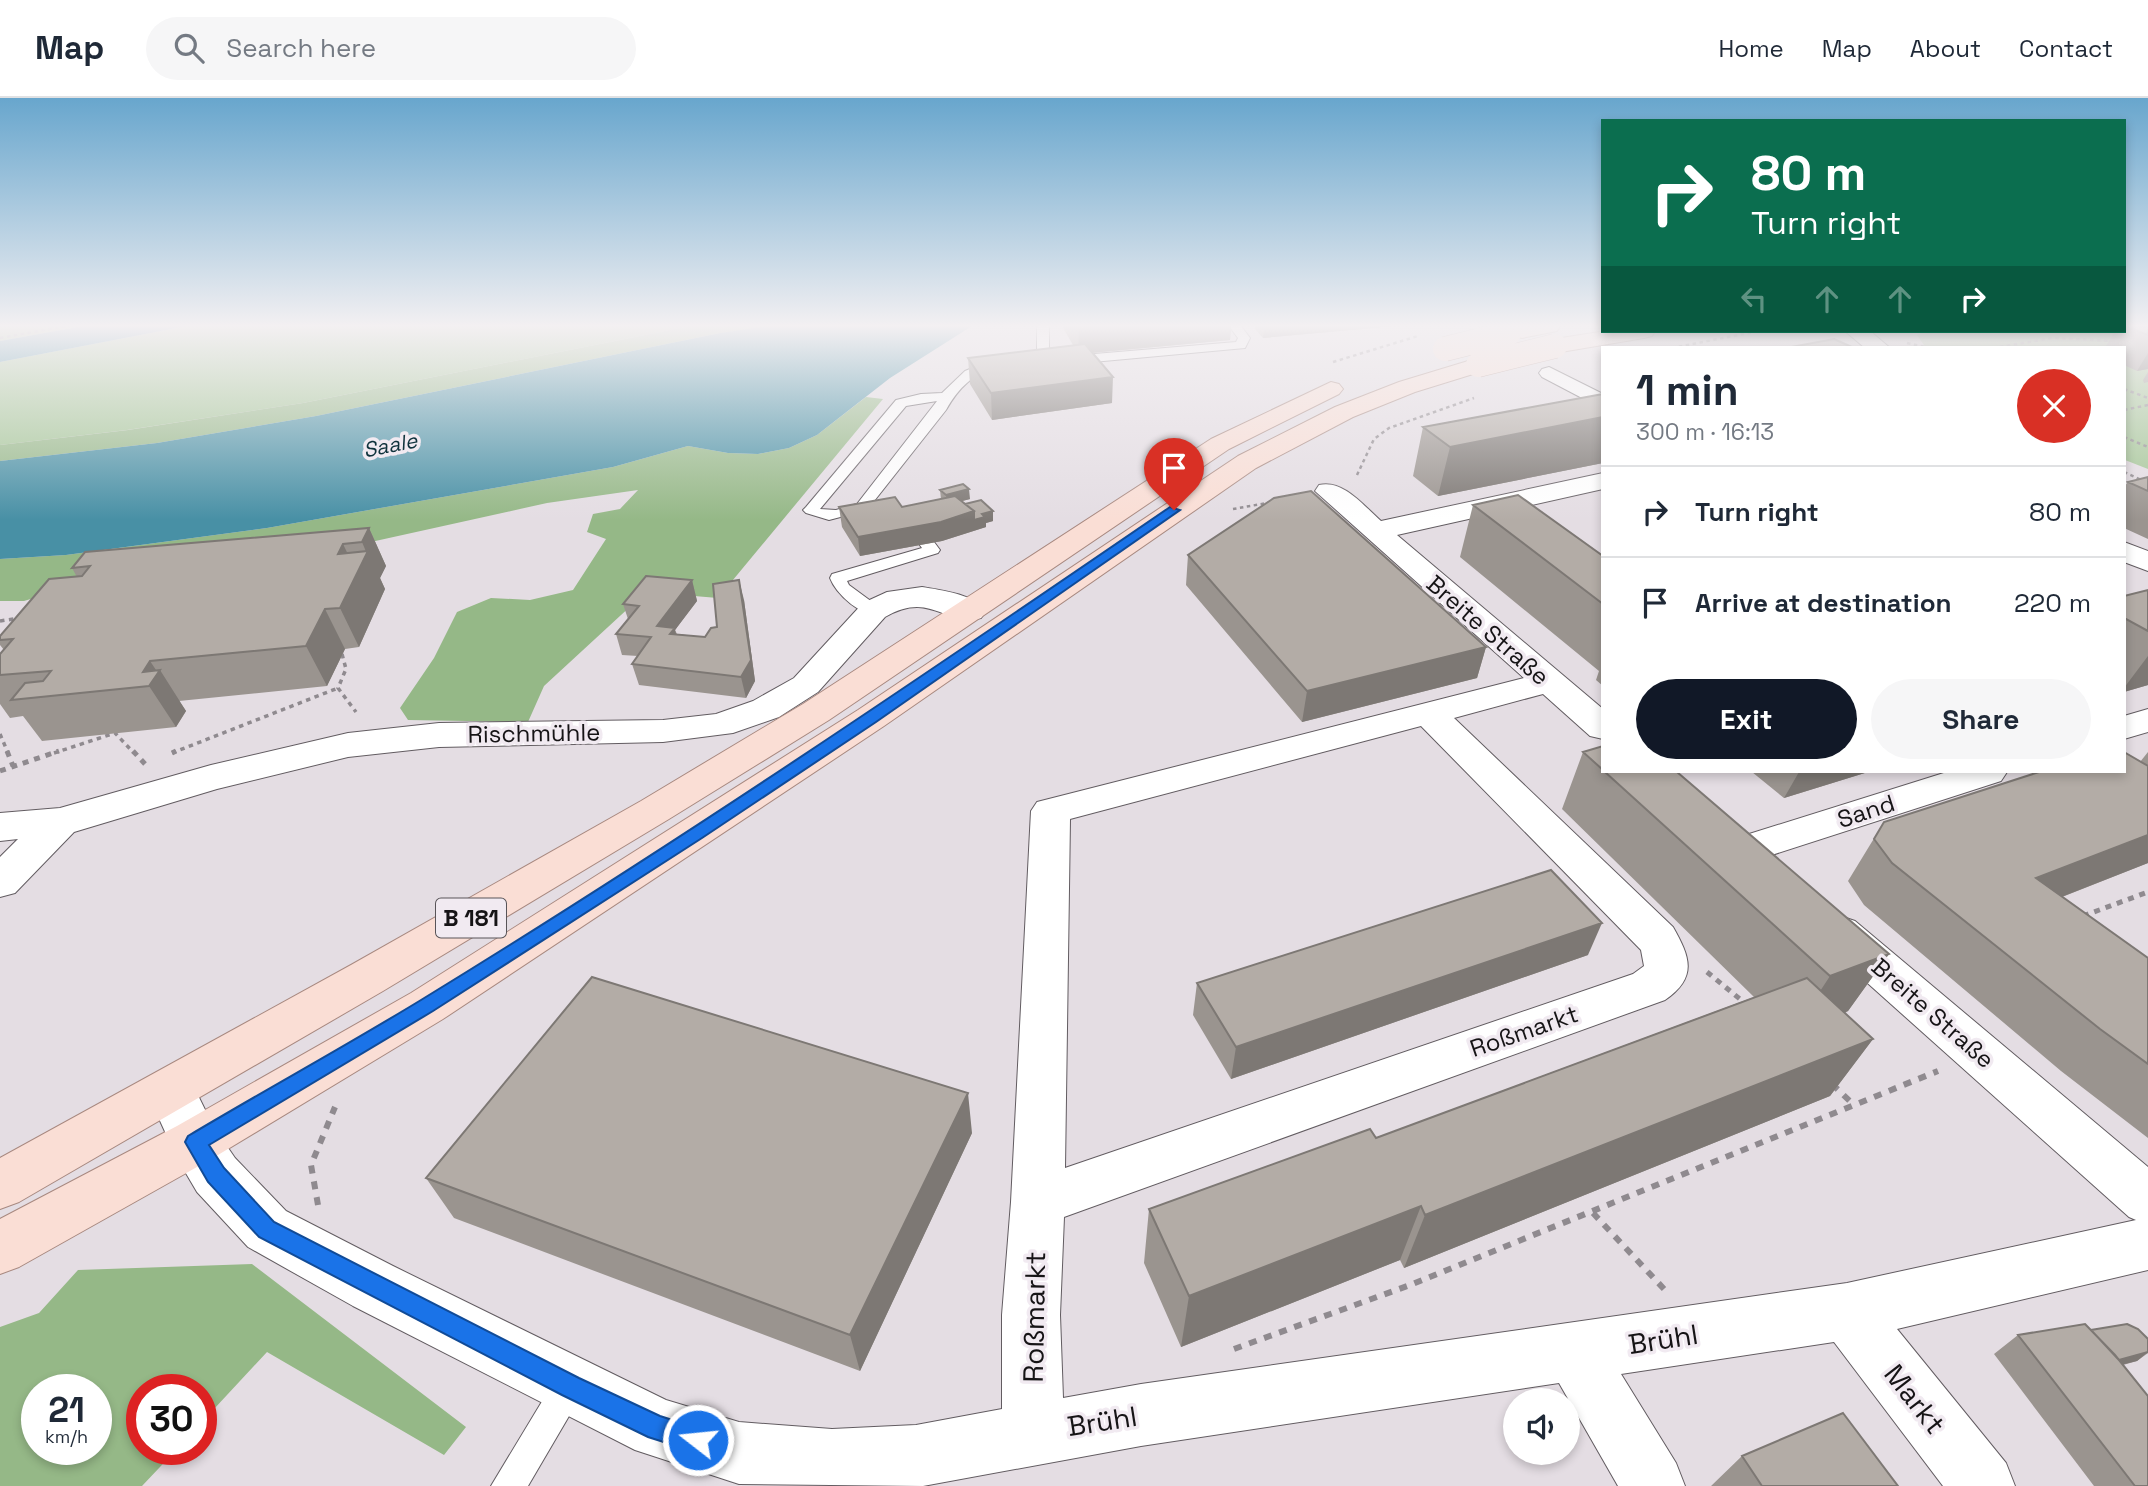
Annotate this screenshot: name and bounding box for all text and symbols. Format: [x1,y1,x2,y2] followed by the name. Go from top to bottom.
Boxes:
[146,17,636,80] search box
[35,27,104,69] text: Map
[170,29,208,67] icon: search
[226,31,376,65] text: Search here
[1718,33,1784,64] text: Home
[1822,33,1872,64] text: Map
[1910,33,1981,64] text: About
[2019,33,2113,64] text: Contact
[1751,142,1866,204] text: 80 m
[1636,147,1727,238] icon: right
[1751,203,1901,243] text: Turn right
[1735,280,1773,318] icon: left
[1808,280,1846,318] icon: ahead
[1881,280,1919,318] icon: ahead
[1954,280,1992,318] icon: right
[1636,364,1739,417] text: 1 min
[2017,369,2091,443] button: close
[1636,417,1774,447] text: 300 m · 16:13
[361,426,421,463] water label: Saale
[1144,438,1204,510] pin
[1155,449,1193,487] icon: arrive
[1636,493,1674,531] icon: right
[1695,495,1819,529] text: Turn right
[2029,495,2091,529] text: 80 m
[1420,568,1556,692] street label: Breite Straße
[1636,584,1674,622] icon: arrive
[1695,586,1952,620] text: Arrive at destination
[2014,586,2091,620] text: 220 m
[1636,679,1857,759] button: Exit
[1871,679,2091,759] button: Share
[467,716,601,750] street label: Rischmühle
[1833,787,1899,835] street label: Sand
[436,898,506,938] road number: B 181
[1865,951,2001,1075] street label: Breite Straße
[1466,998,1582,1064] street label: Roßmarkt
[1015,1251,1053,1383] street label: Roßmarkt
[1625,1316,1701,1362] street label: Brühl
[1877,1357,1953,1441] street label: Markt
[126,1374,217,1465] speed limit sign: 30
[48,1388,85,1432] text: 21
[1503,1388,1580,1465] map controls
[1503,1388,1580,1465] button: sound
[1064,1398,1140,1444] street label: Brühl
[661,1403,735,1477] position arrow
[45,1425,88,1448] text: km/h

